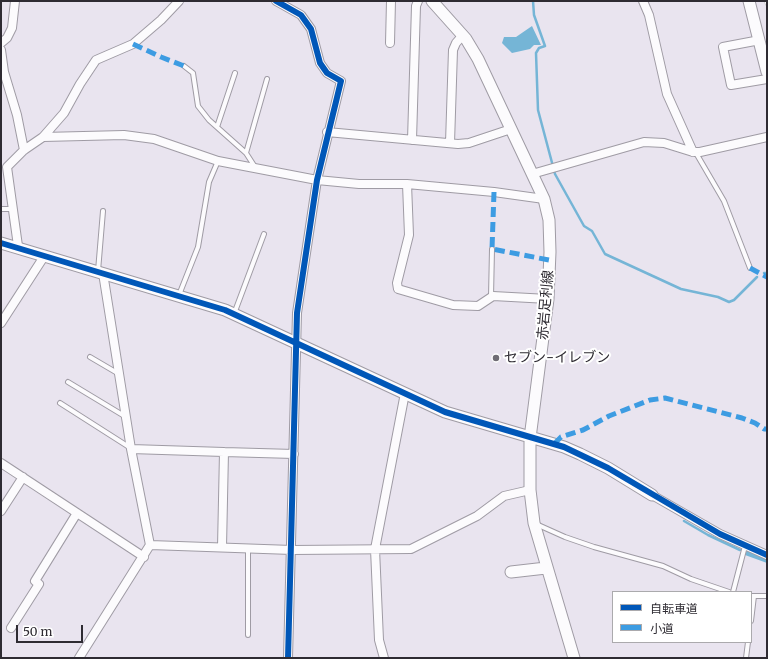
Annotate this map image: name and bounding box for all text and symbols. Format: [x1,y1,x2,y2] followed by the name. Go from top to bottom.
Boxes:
[535,269,557,341] street label: 赤岩足利線
[504,350,610,366] place label: セブン-イレブン
[491,353,501,363] marker: セブン-イレブン
[612,591,752,643] legend
[650,601,698,616] text: 自転車道
[18,617,85,643] scale bar
[650,621,674,636] text: 小道
[23,624,52,639] text: 50 m

